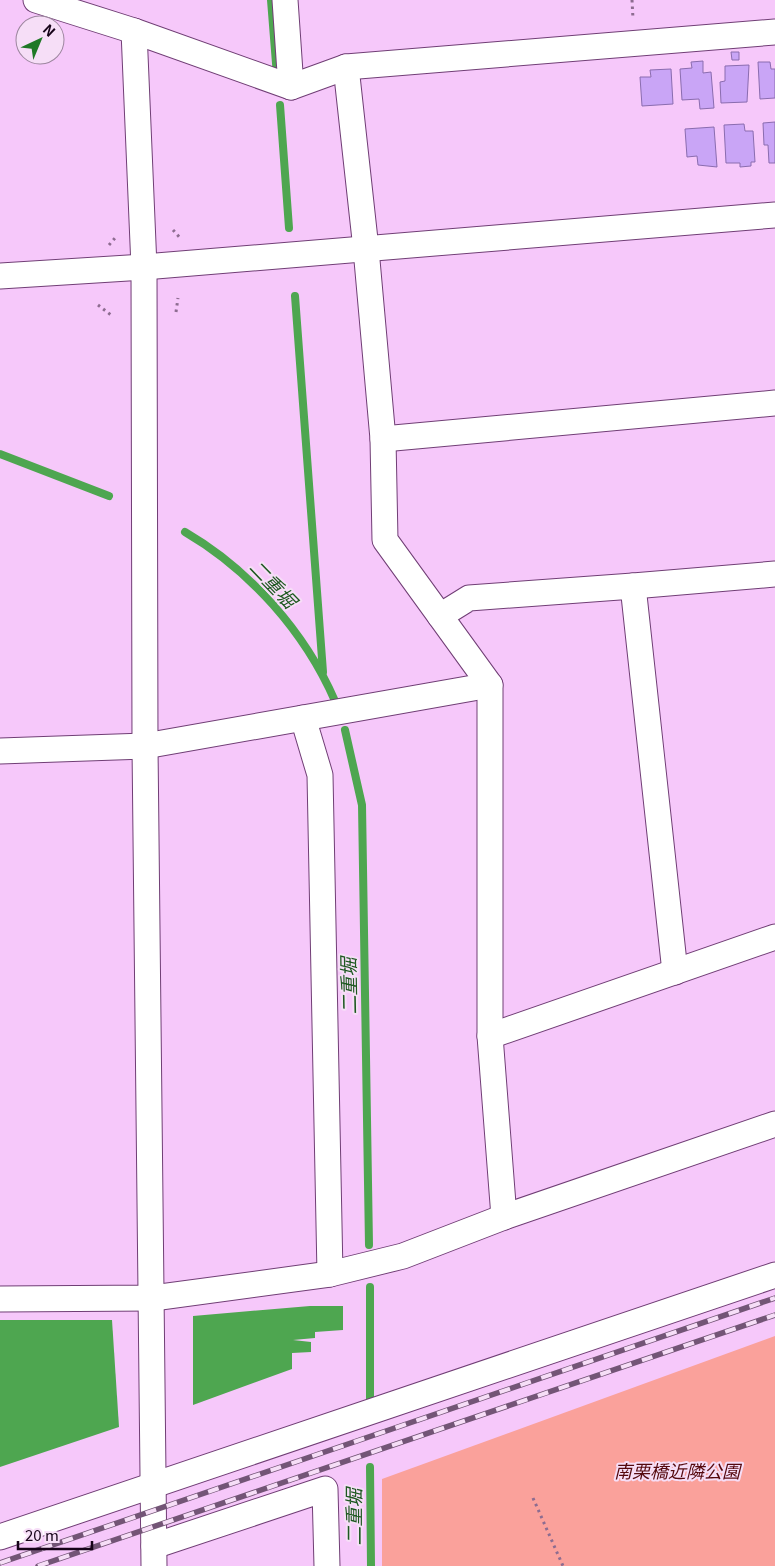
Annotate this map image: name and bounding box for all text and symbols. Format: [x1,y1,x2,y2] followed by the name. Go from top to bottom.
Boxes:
[15,15,65,65] north arrow
[39,19,60,41] text: N
[245,553,306,615] water label: 二重堀
[333,954,361,1015] water label: 二重堀
[614,1457,743,1483] park label: 南栗橋近隣公園
[339,1486,366,1546] water label: 二重堀
[18,1518,91,1550] scale bar
[25,1524,59,1545] text: 20 m

